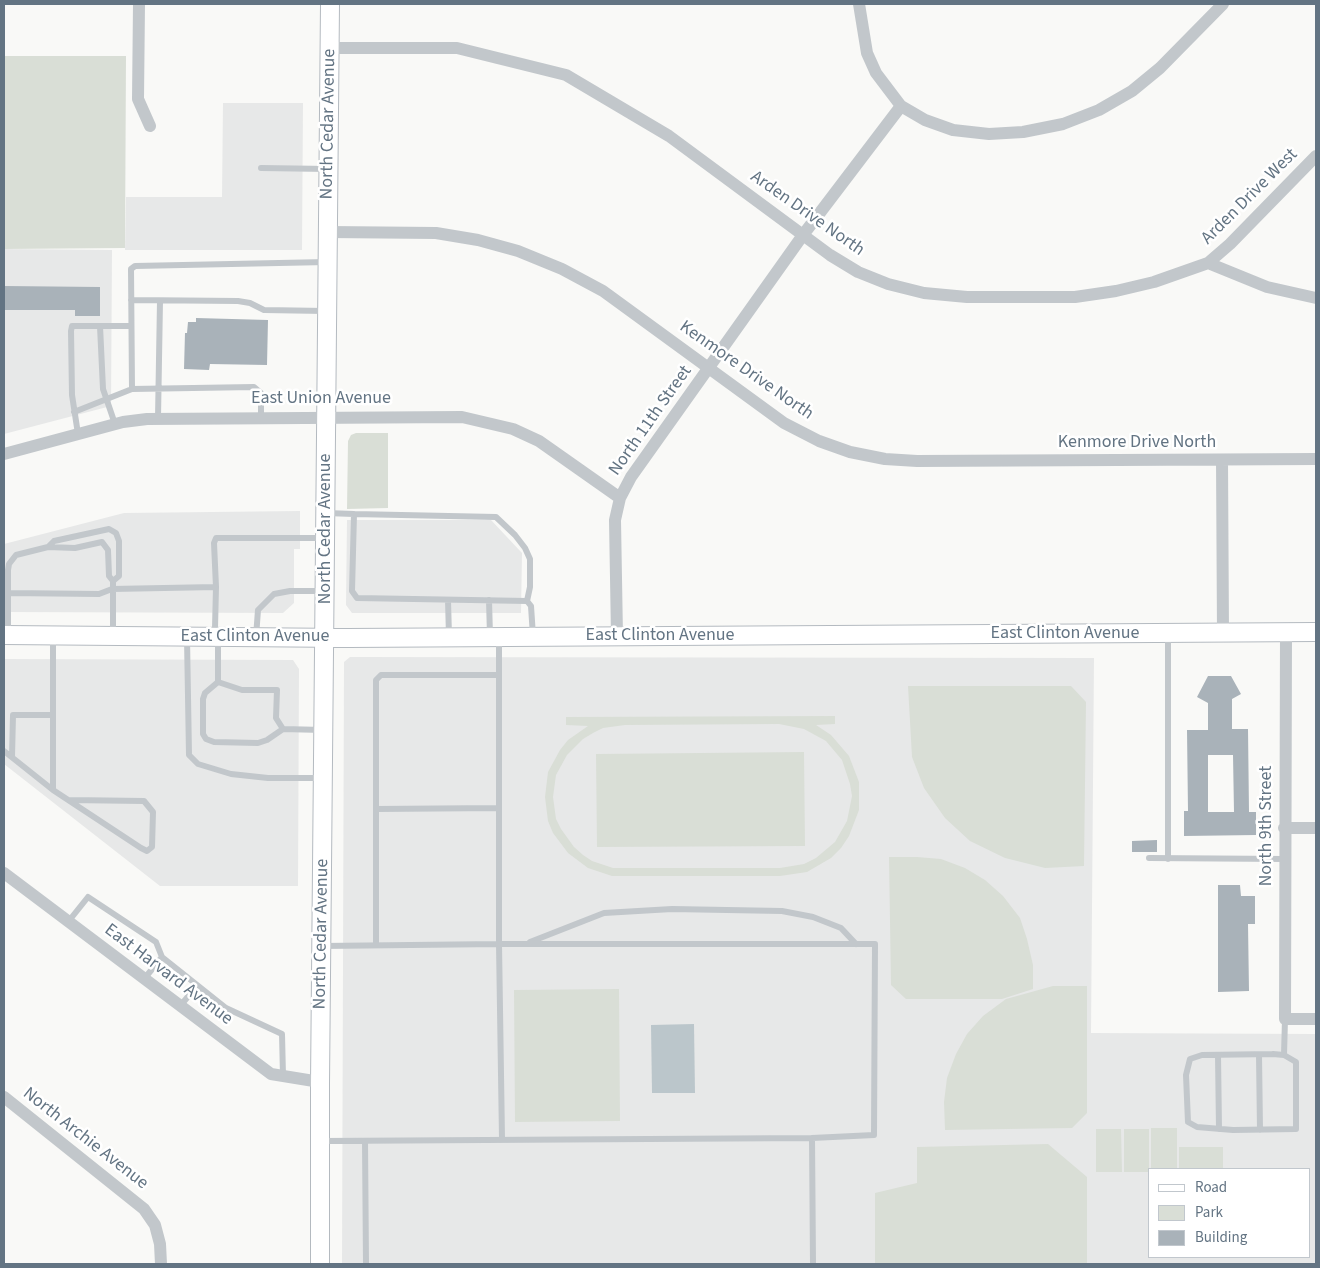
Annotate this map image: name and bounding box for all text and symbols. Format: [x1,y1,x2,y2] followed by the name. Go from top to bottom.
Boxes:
[317,48,341,200] street label: North Cedar Avenue
[1197,144,1303,250] street label: Arden Drive West
[746,167,868,261] street label: Arden Drive North
[675,317,817,425] street label: Kenmore Drive North
[605,362,697,480] street label: North 11th Street
[251,388,391,410] street label: East Union Avenue
[1058,432,1216,454] street label: Kenmore Drive North
[315,454,337,604] street label: North Cedar Avenue
[990,623,1140,645] street label: East Clinton Avenue
[585,625,735,647] street label: East Clinton Avenue
[180,626,330,648] street label: East Clinton Avenue
[1256,766,1278,886] street label: North 9th Street
[310,858,334,1010] street label: North Cedar Avenue
[100,920,236,1030] street label: East Harvard Avenue
[18,1083,152,1195] street label: North Archie Avenue
[1148,1168,1310,1258] legend
[1195,1177,1227,1198] text: Road
[1195,1202,1223,1223] text: Park
[1195,1227,1247,1248] text: Building

